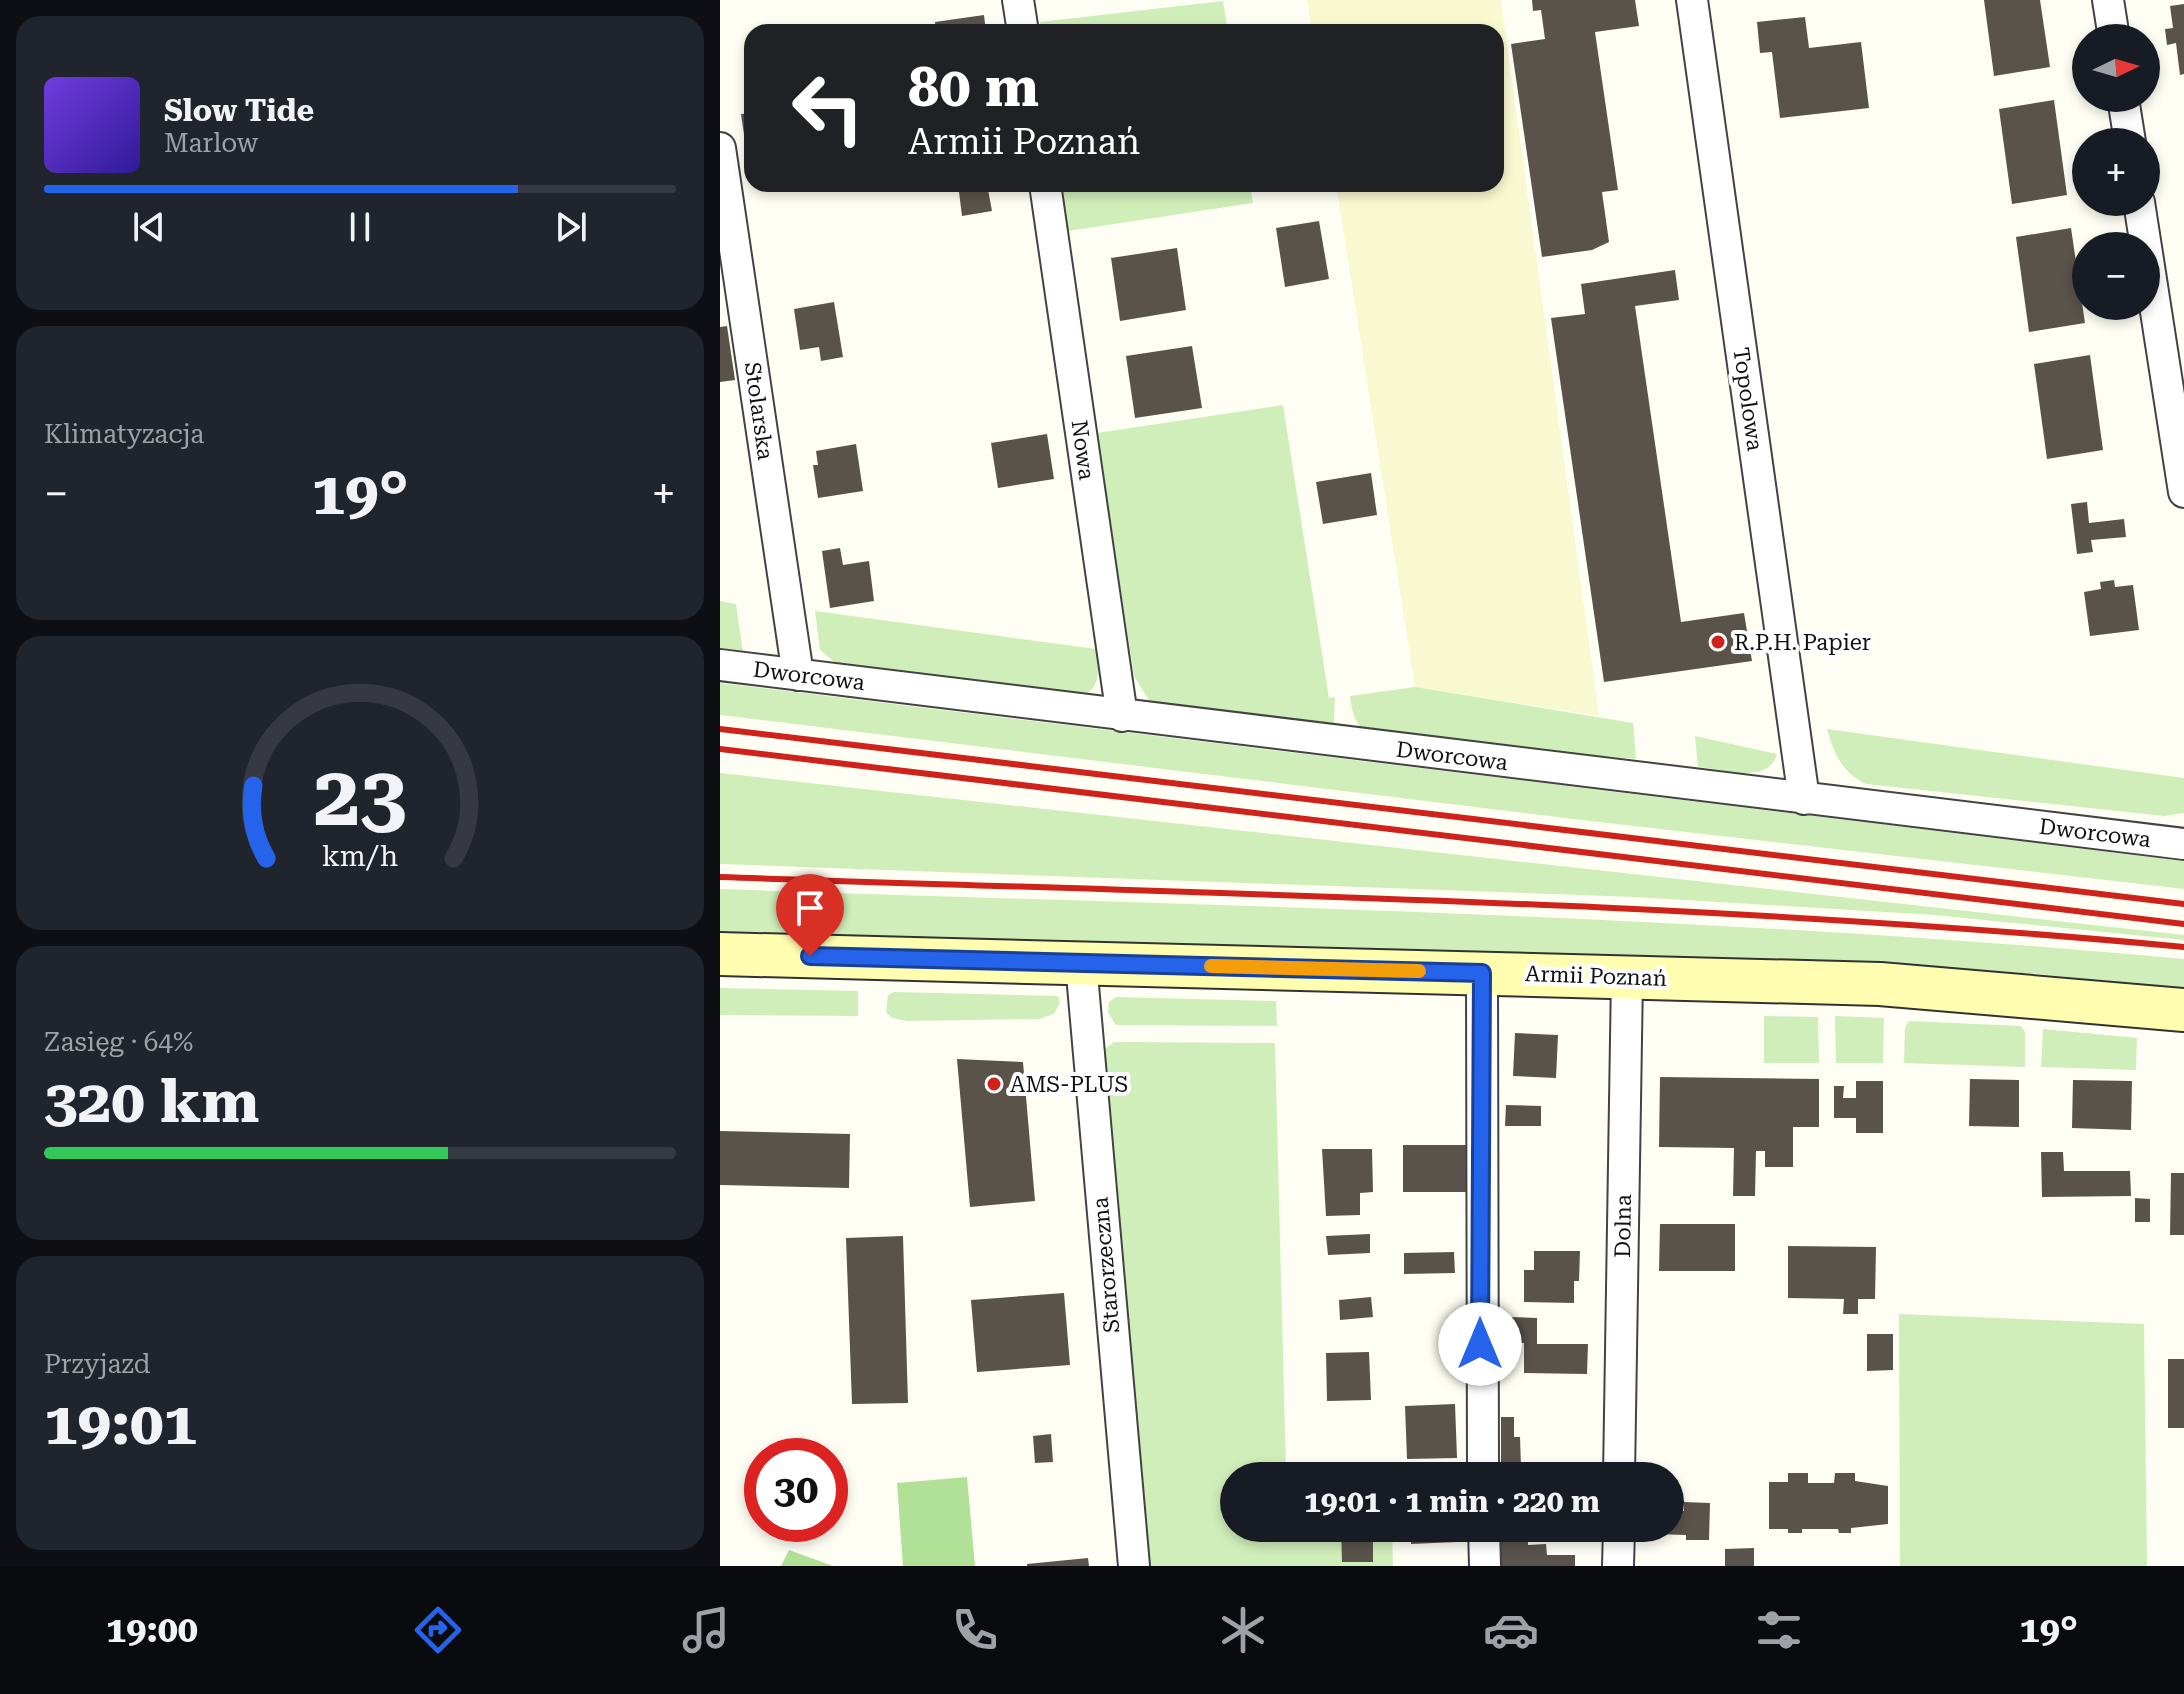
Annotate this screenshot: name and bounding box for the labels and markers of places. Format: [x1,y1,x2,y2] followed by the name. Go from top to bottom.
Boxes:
[1734,630,1871,655] place label: R.P.H. Papier
[1709,633,1727,651] marker: R.P.H. Papier
[776,874,844,956] pin
[1010,1072,1128,1097] place label: AMS-PLUS
[985,1075,1003,1093] marker: AMS-PLUS

